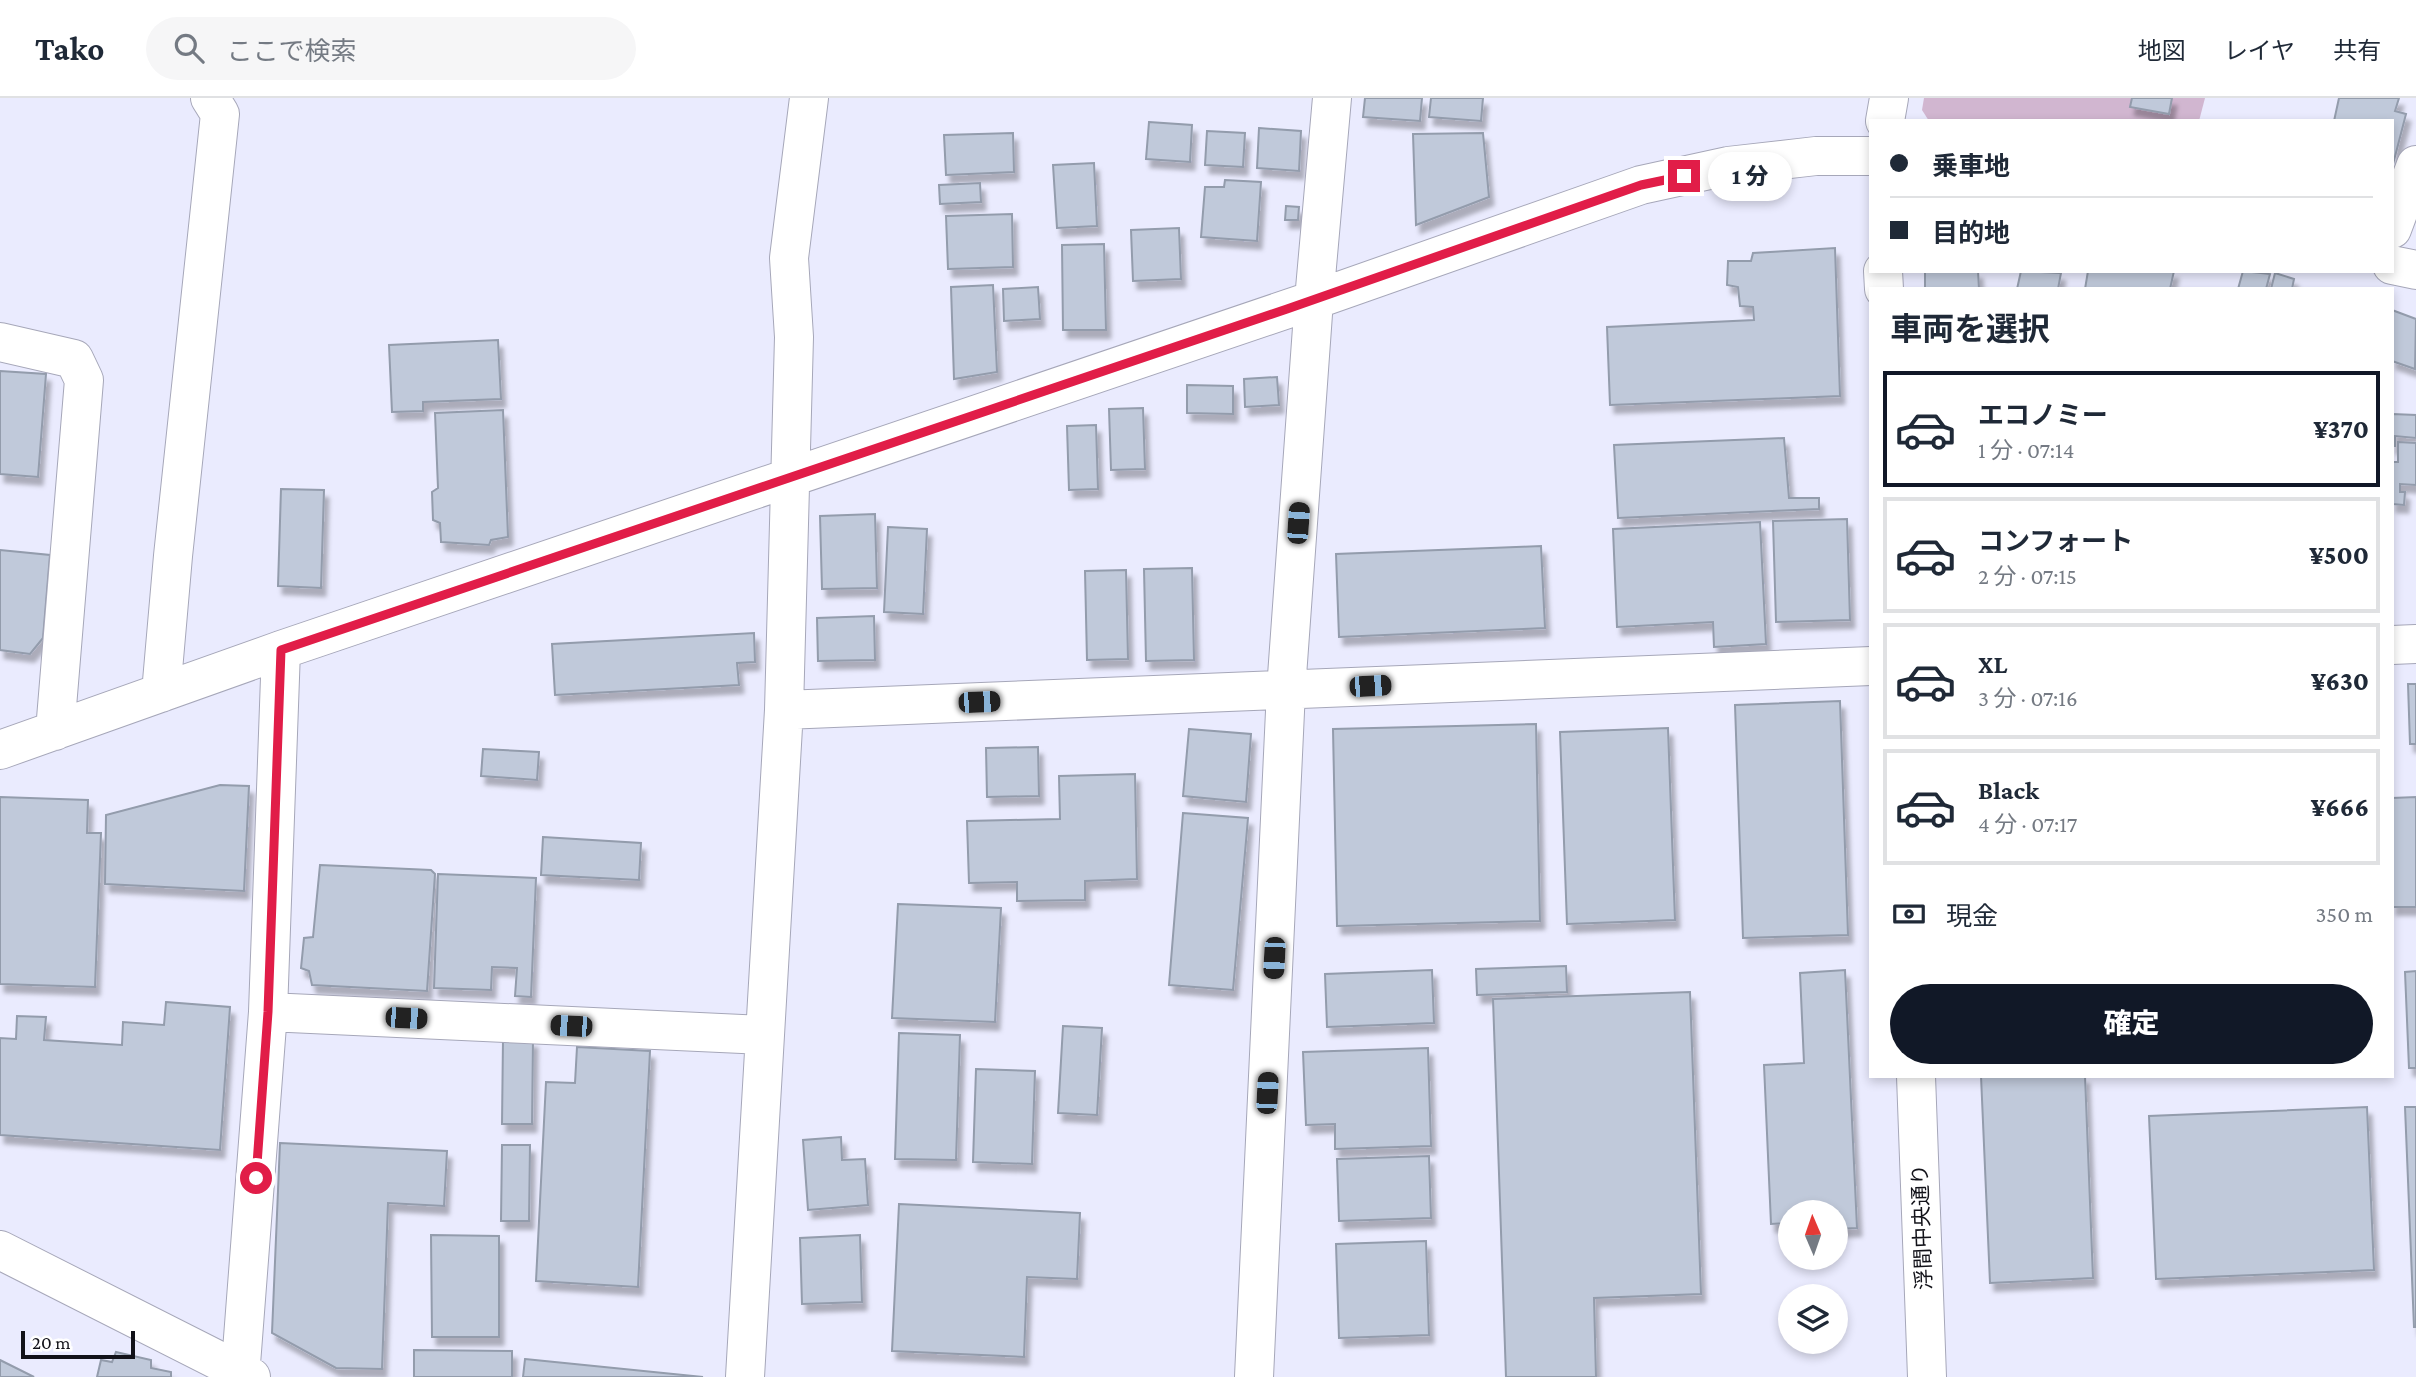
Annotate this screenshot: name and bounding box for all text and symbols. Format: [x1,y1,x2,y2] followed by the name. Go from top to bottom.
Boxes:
[146,17,636,80] search box
[170,29,208,67] icon: search
[35,30,104,67] text: Tako
[226,37,356,66] text: ここで検索
[2138,37,2186,64] text: 地図
[2224,37,2295,64] text: レイヤ
[2333,37,2381,64] text: 共有
[1708,152,1792,200] callout: 1 分
[1932,152,2010,181] text: 乗車地
[1668,160,1700,192] route end
[1732,163,1768,189] text: 1 分
[1932,219,2010,248] text: 目的地
[1890,311,2050,347] text: 車両を選択
[1894,398,1957,461] icon: car
[1978,401,2108,430] text: エコノミー
[2313,415,2369,444] text: ¥370
[1978,437,2074,463] text: 1 分 · 07:14
[1287,501,1310,545] car
[1894,524,1957,587] icon: car
[1978,527,2133,556] text: コンフォート
[2309,541,2369,570] text: ¥500
[1978,563,2077,589] text: 2 分 · 07:15
[1894,650,1957,713] icon: car
[1978,650,2007,679] text: XL
[2311,667,2369,696] text: ¥630
[1349,674,1392,698] car
[1978,685,2078,711] text: 3 分 · 07:16
[958,691,1001,713] car
[1894,776,1957,839] icon: car
[1978,776,2039,805] text: Black
[2311,793,2369,822] text: ¥666
[1978,811,2077,837] text: 4 分 · 07:17
[1890,895,1928,933] icon: cash
[2315,901,2373,927] text: 350 m
[1946,902,1998,931] text: 現金
[1263,936,1286,980] car
[1890,984,2373,1064] button: 確定
[385,1006,428,1030] car
[550,1014,593,1038] car
[1256,1071,1279,1115] car
[240,1162,272,1194] route start
[1908,1164,1936,1290] street label: 浮間中央通り
[1778,1200,1848,1270] north arrow
[1778,1200,1848,1354] map controls
[1778,1284,1848,1354] button: layers
[21,1328,135,1360] scale bar
[32,1332,71,1353] text: 20 m

